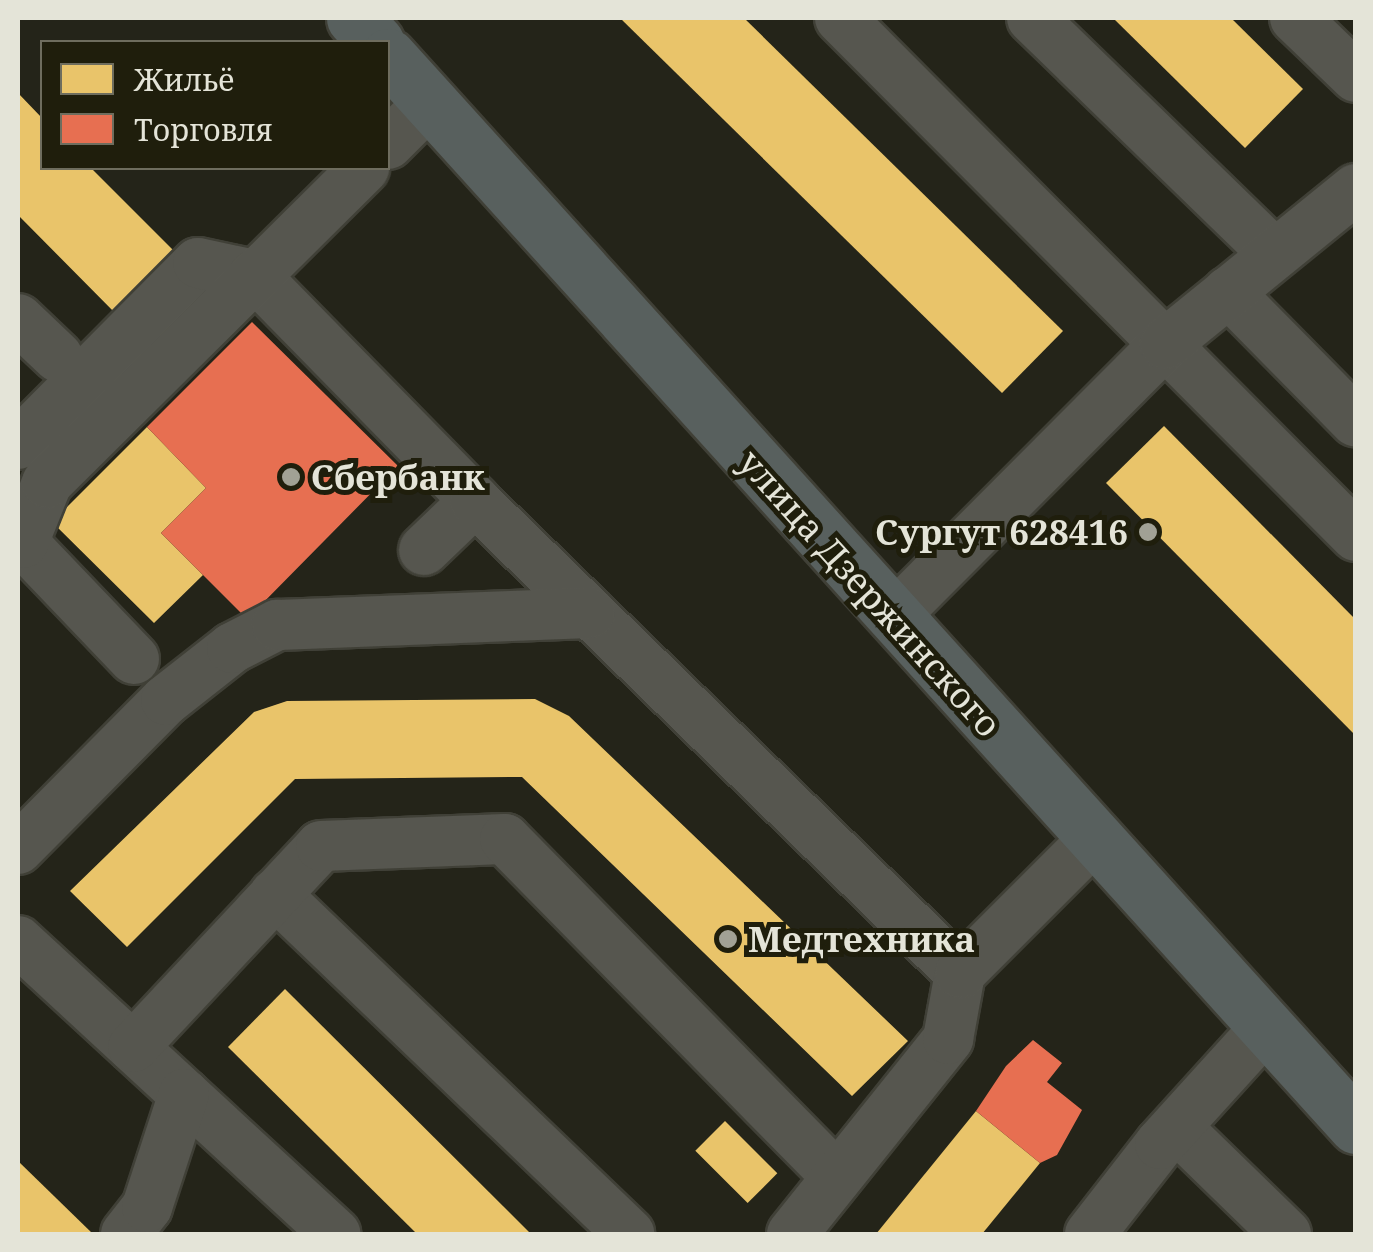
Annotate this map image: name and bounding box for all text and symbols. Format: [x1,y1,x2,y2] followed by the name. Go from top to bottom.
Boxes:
[40,40,390,170] legend
[134,59,234,100] text: Жильё
[134,109,273,150] text: Торговля
[730,441,1010,745] street label: улица Дзержинского
[311,456,485,498] place label: Сбербанк
[280,466,302,488] marker: Сбербанк
[875,511,1128,553] place label: Сургут 628416
[1137,521,1159,543] marker: Сургут 628416
[748,918,975,960] place label: Медтехника
[717,928,739,950] marker: Медтехника

